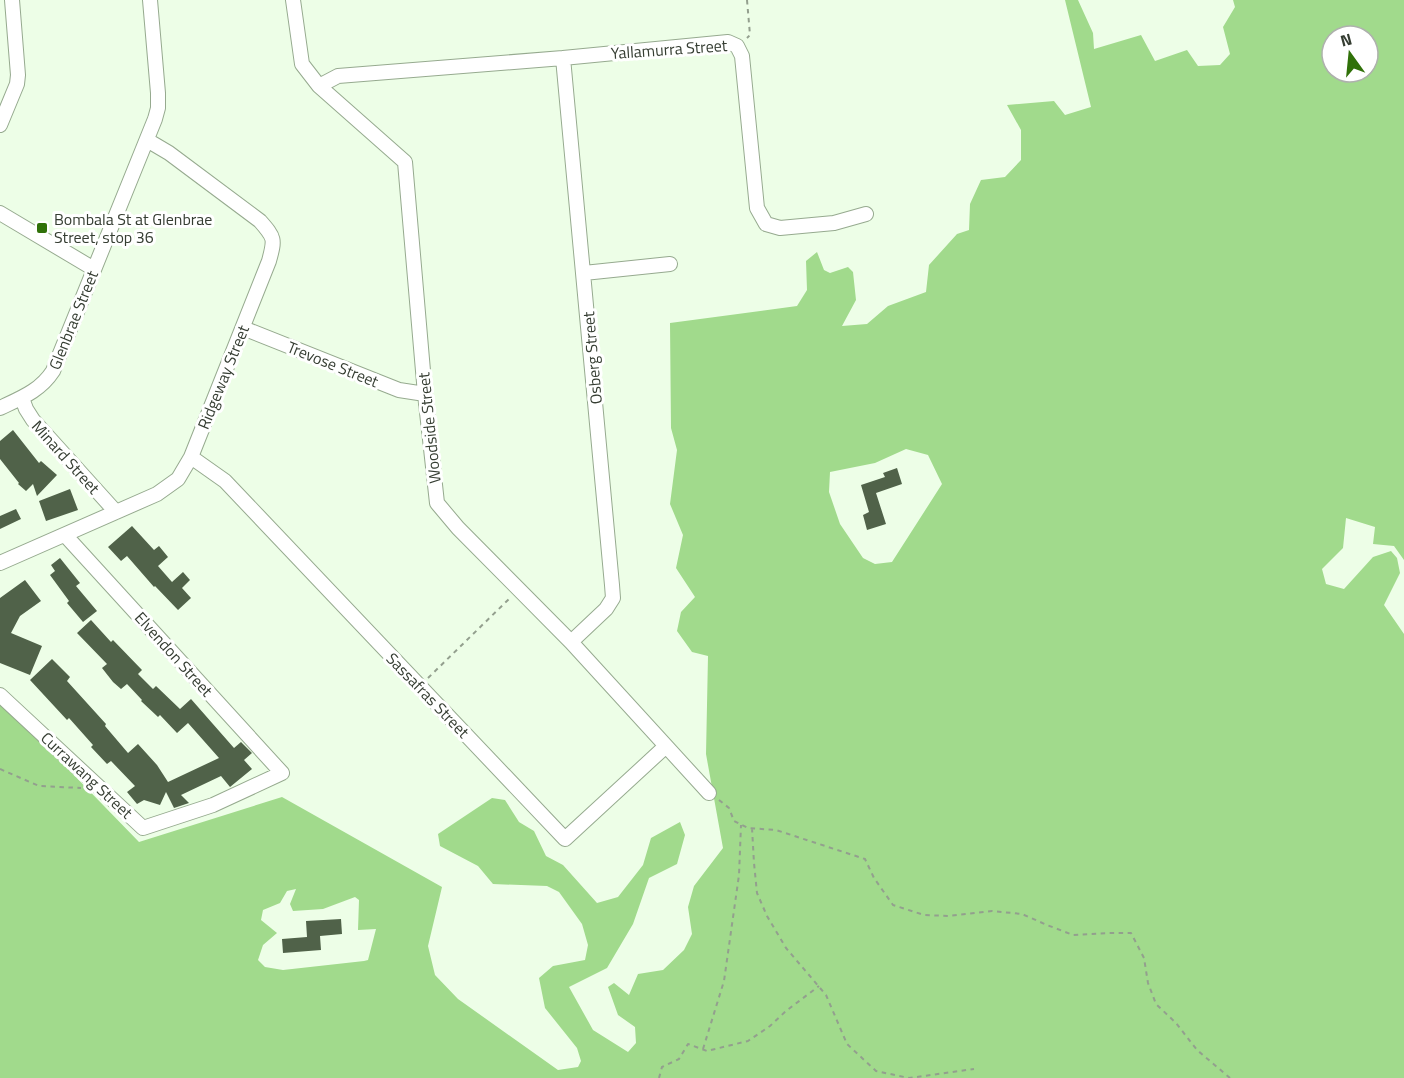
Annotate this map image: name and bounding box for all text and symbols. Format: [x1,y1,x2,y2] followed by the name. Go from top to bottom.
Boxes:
[1320,24,1380,84] north arrow
[1338,26,1355,53] text: N
[610,33,728,65] street label: Yallamurra Street
[54,207,212,249] place label: Bombala St at Glenbrae Street, stop 36
[35,221,49,235] marker: Bombala St at Glenbrae Street, stop 36
[42,266,104,373] street label: Glenbrae Street
[576,310,608,405] street label: Osberg Street
[191,321,255,433] street label: Ridgeway Street
[284,335,383,393] street label: Trevose Street
[411,371,447,485] street label: Woodside Street
[26,415,106,500] street label: Minard Street
[129,606,219,702] street label: Elvendon Street
[381,647,475,743] street label: Sassafras Street
[36,726,139,824] street label: Currawang Street

